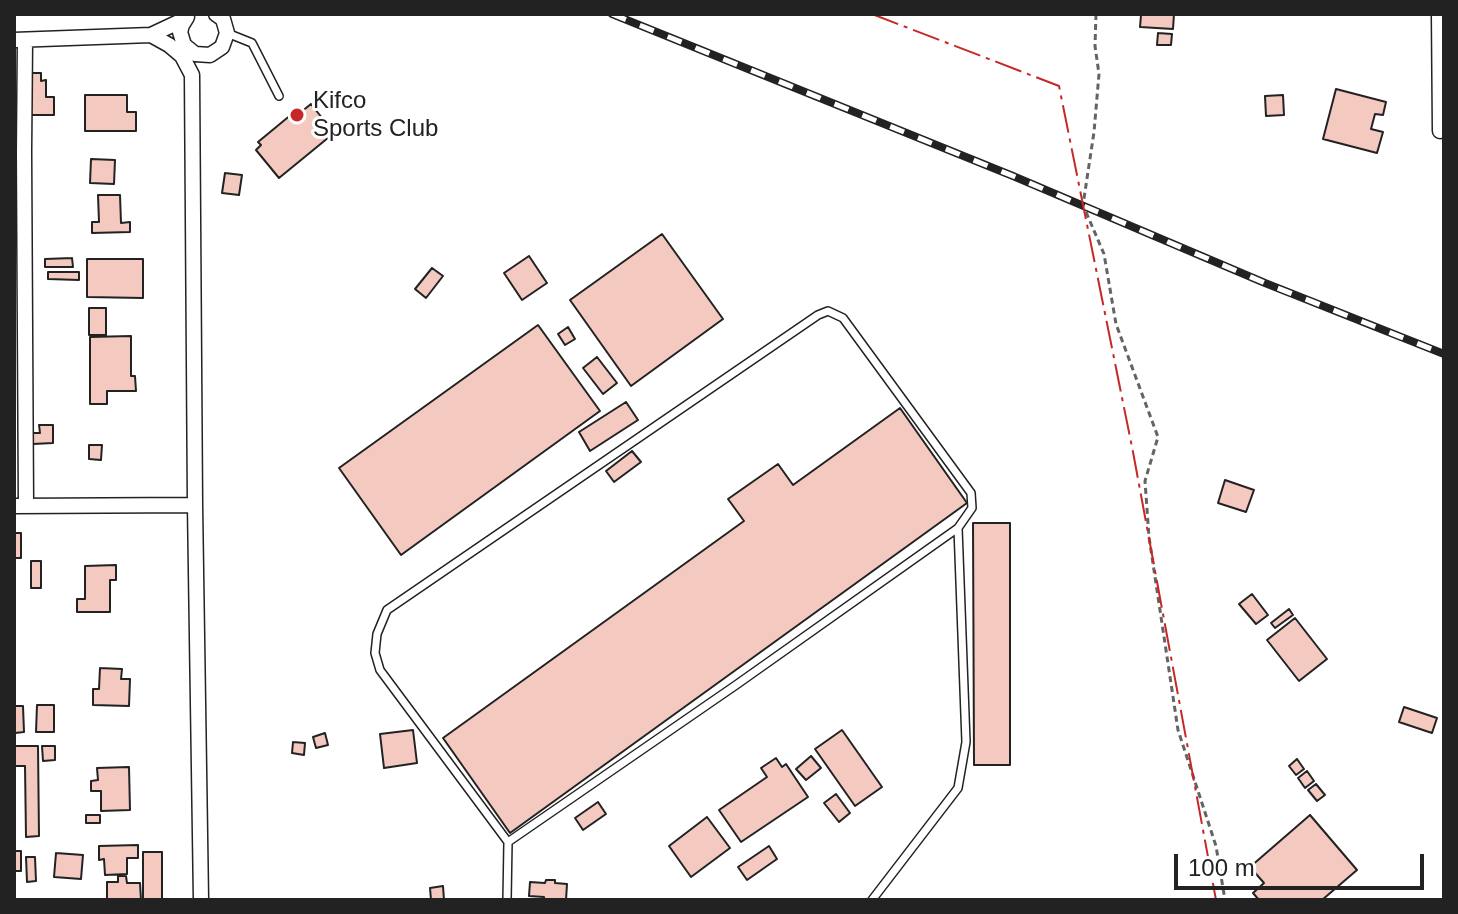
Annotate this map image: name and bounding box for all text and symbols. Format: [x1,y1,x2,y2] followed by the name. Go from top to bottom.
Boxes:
[313,87,438,143] place label: Kifco Sports Club
[288,106,306,124] marker: Kifco Sports Club
[1178,838,1428,888] scale bar
[1188,854,1255,881] text: 100 m

